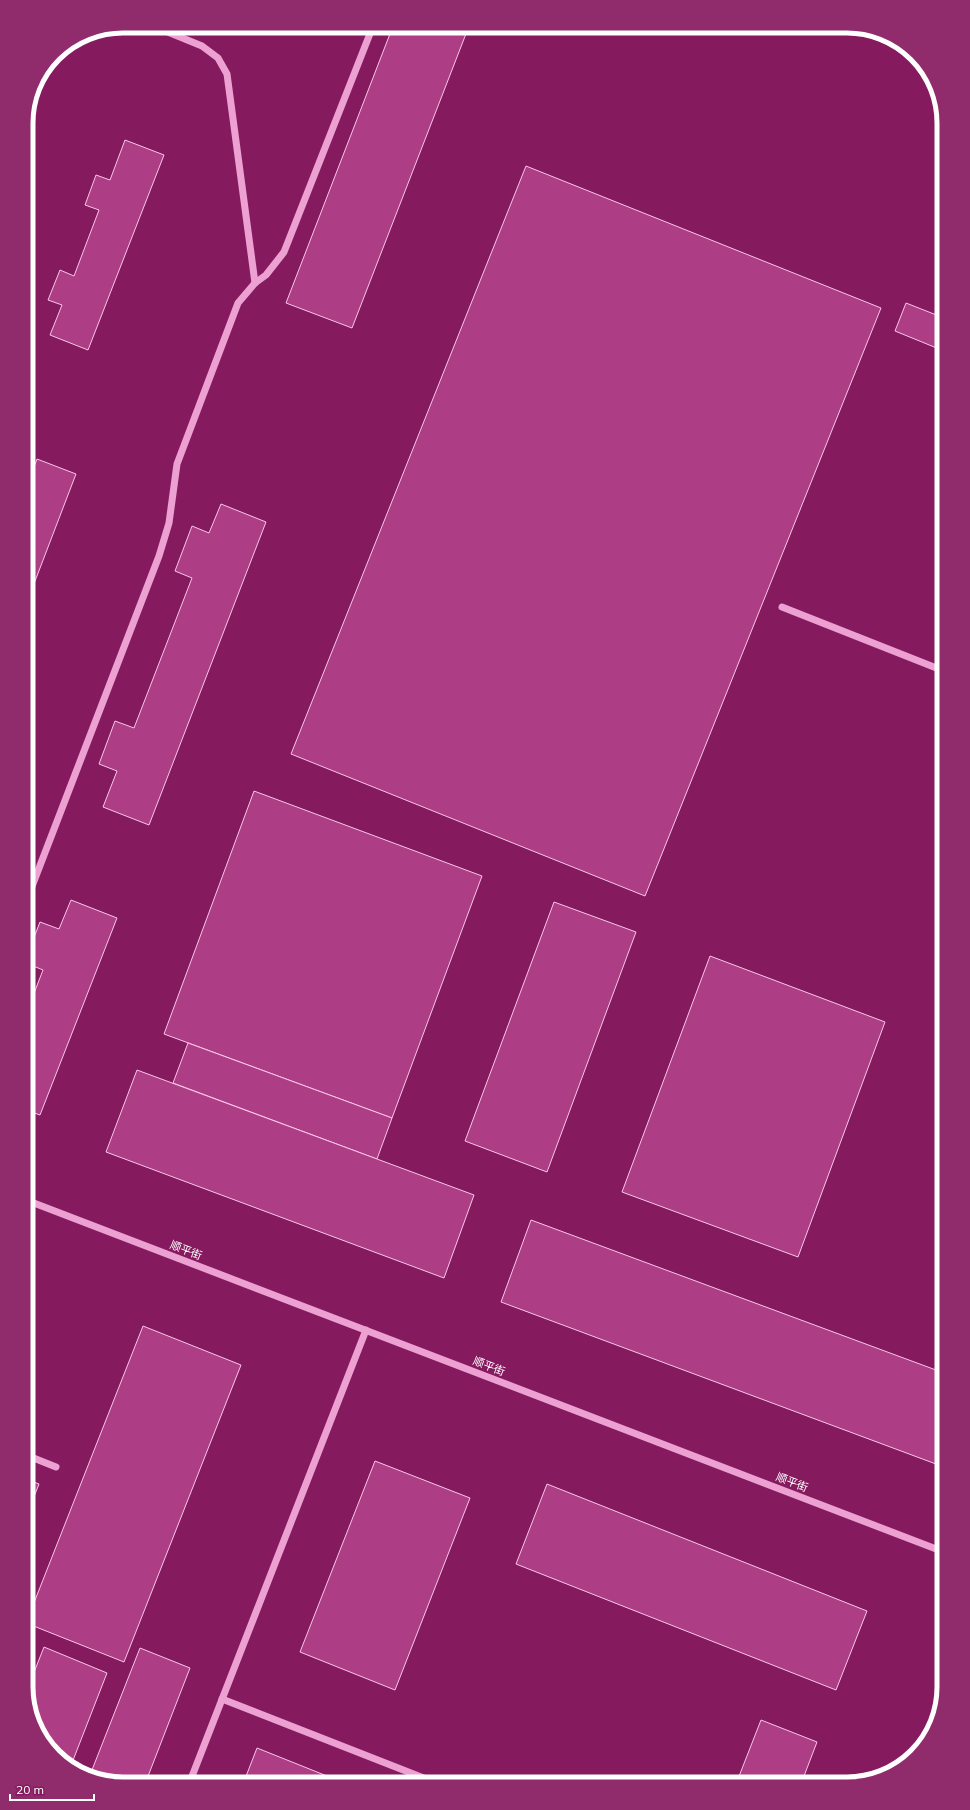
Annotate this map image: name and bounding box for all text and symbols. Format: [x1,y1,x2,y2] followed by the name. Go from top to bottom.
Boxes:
[168,1238,204,1262] street label: 顺平街
[471,1354,507,1378] street label: 顺平街
[774,1470,810,1494] street label: 顺平街
[10,1776,94,1802] scale bar
[16,1782,44,1797] text: 20 m

